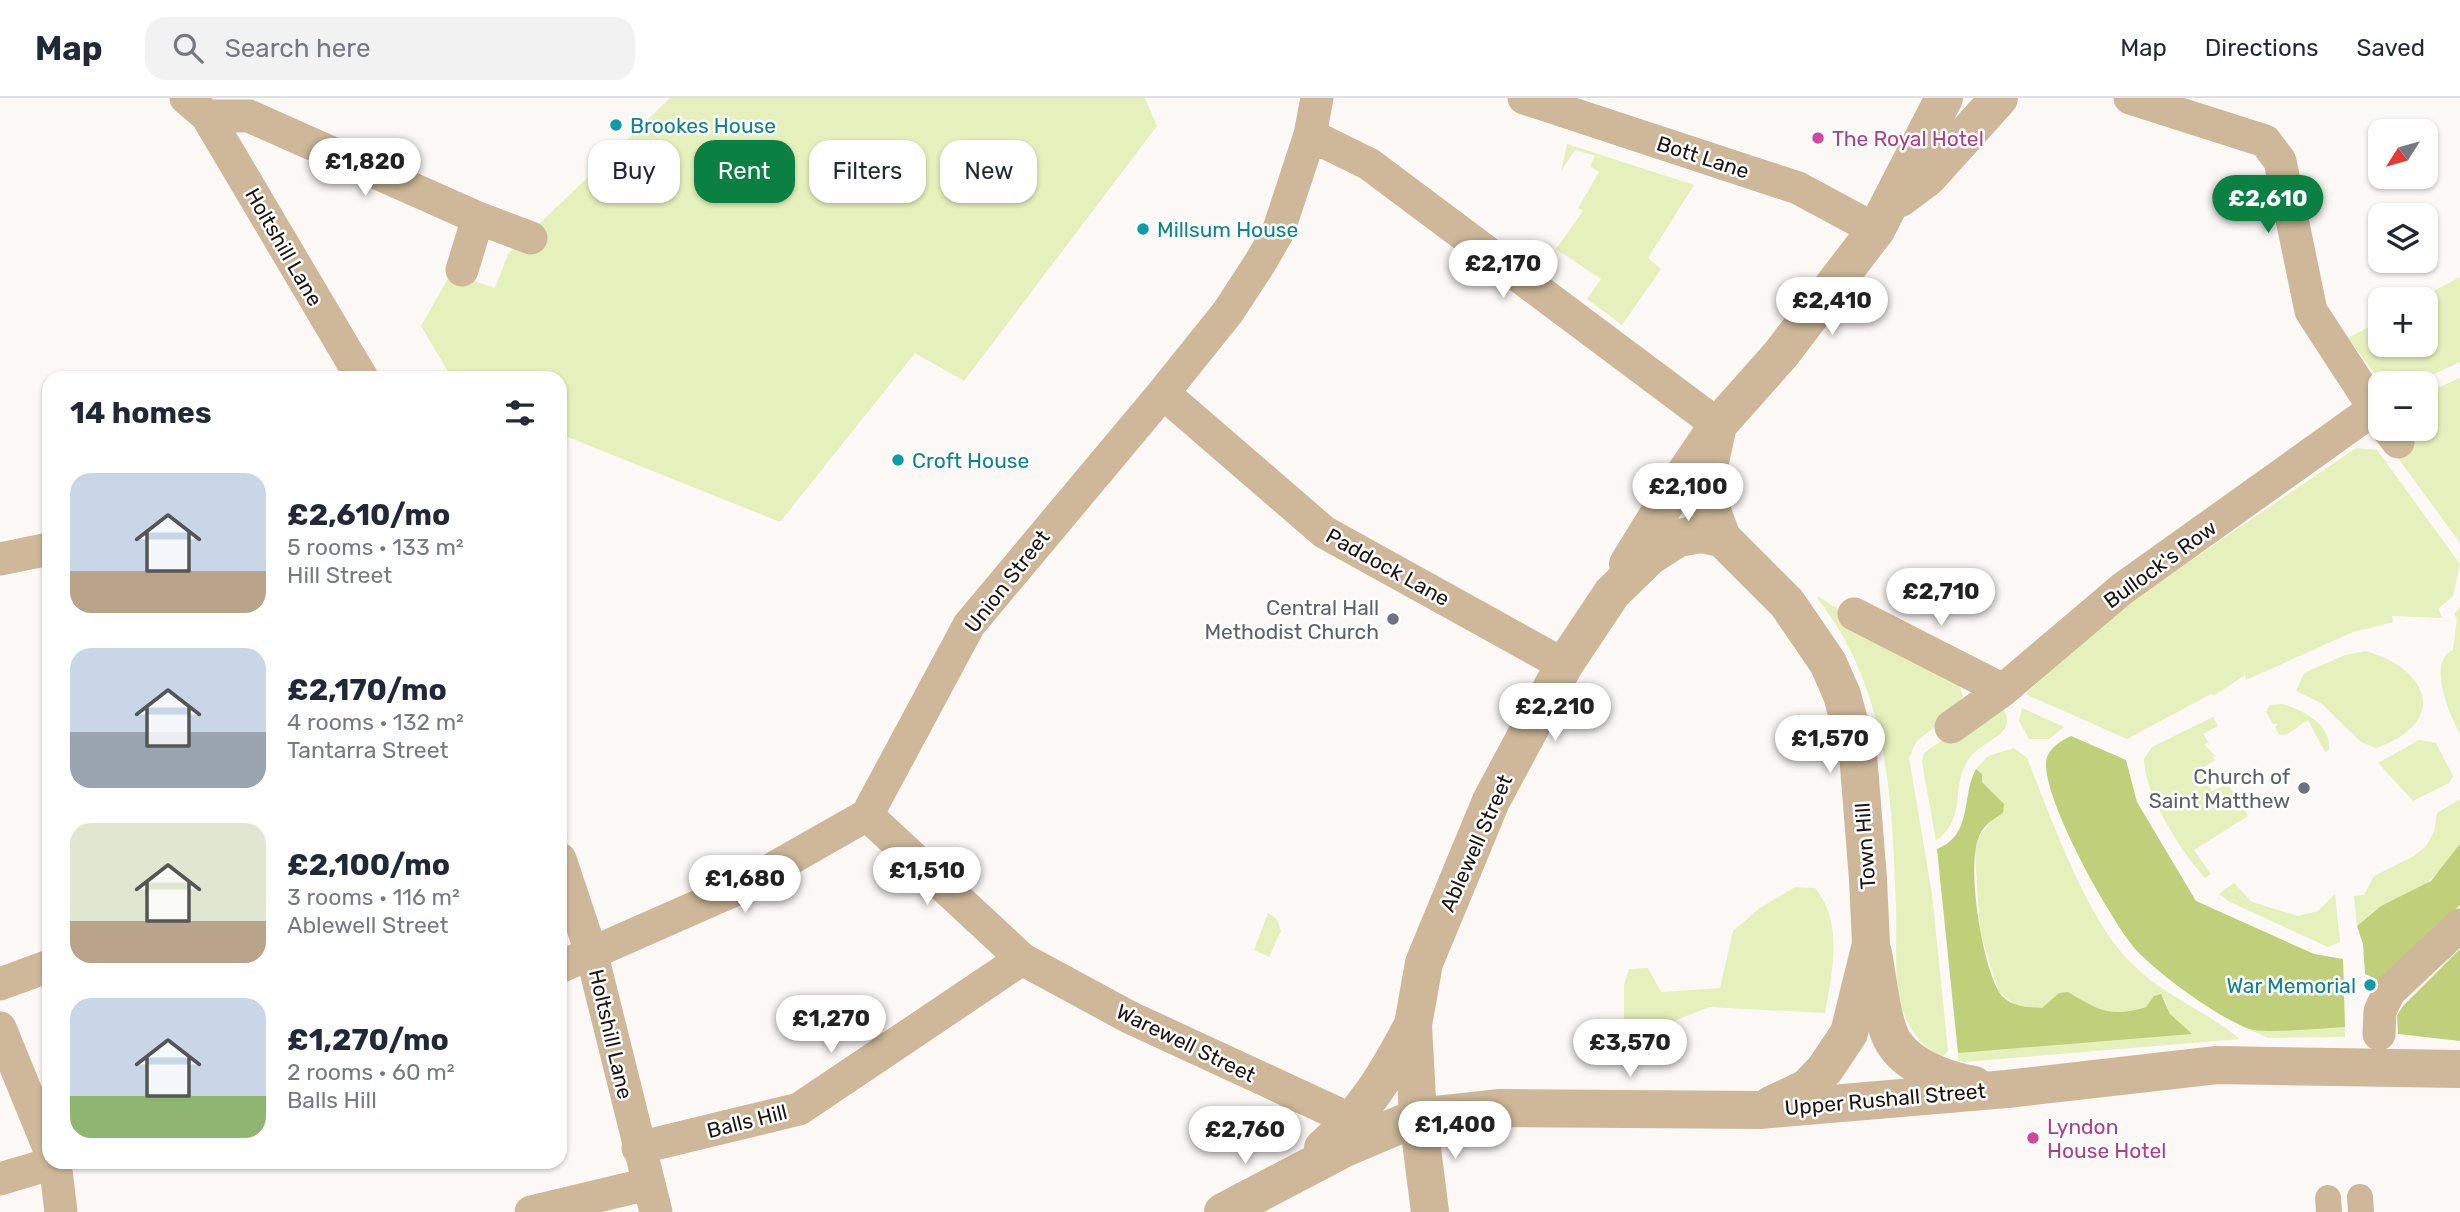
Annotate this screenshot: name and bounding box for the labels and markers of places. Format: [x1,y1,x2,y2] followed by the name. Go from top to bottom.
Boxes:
[630,113,776,138] place label: Brookes House
[608,117,624,133] marker: Brookes House
[1832,126,1984,151] place label: The Royal Hotel
[1810,130,1826,146] marker: The Royal Hotel
[308,139,422,198] pin: £1,820
[2211,176,2325,235] pin: £2,610
[1157,217,1298,242] place label: Millsum House
[1135,221,1151,237] marker: Millsum House
[1446,240,1560,300] pin: £2,170
[1775,278,1889,337] pin: £2,410
[912,448,1029,473] place label: Croft House
[890,452,906,468] marker: Croft House
[1631,464,1745,523] pin: £2,100
[1884,568,1998,628] pin: £2,710
[1204,595,1379,644] place label: Central Hall Methodist Church
[1385,611,1401,627] marker: Central Hall Methodist Church
[1498,684,1612,743] pin: £2,210
[1773,716,1887,775] pin: £1,570
[2149,764,2290,813] place label: Church of Saint Matthew
[2296,780,2312,796] marker: Church of Saint Matthew
[870,848,984,907] pin: £1,510
[688,856,802,915] pin: £1,680
[2226,973,2356,998] place label: War Memorial
[2362,977,2378,993] marker: War Memorial
[774,996,888,1055] pin: £1,270
[1573,1020,1687,1079] pin: £3,570
[1398,1102,1512,1161] pin: £1,400
[1188,1107,1302,1166] pin: £2,760
[2047,1114,2166,1163] place label: Lyndon House Hotel
[2025,1130,2041,1146] marker: Lyndon House Hotel

